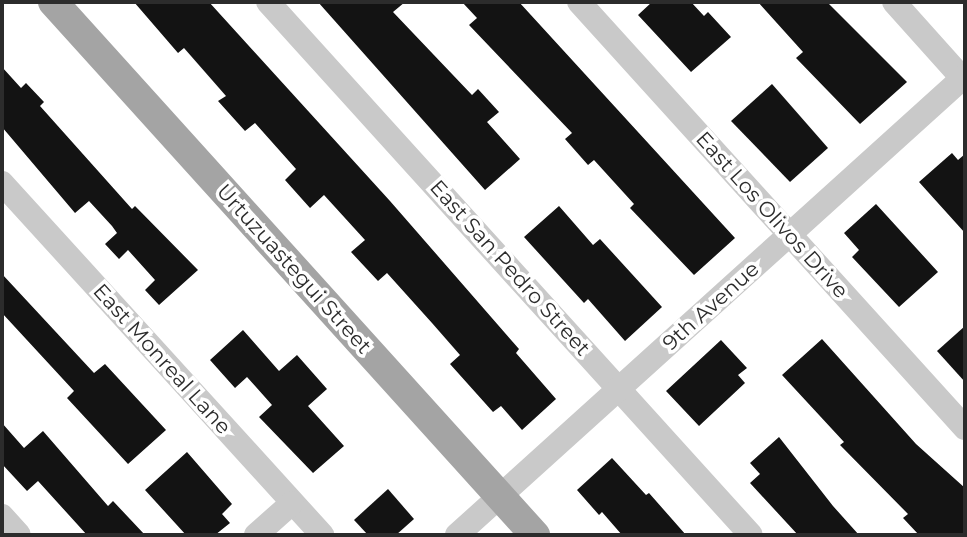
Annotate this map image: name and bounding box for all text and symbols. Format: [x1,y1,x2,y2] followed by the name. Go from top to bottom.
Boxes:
[691,126,853,304] street label: East Los Olivos Drive
[424,175,596,361] street label: East San Pedro Street
[211,179,377,359] street label: Urtuzuastegui Street
[658,256,764,356] street label: 9th Avenue
[88,279,236,439] street label: East Monreal Lane

